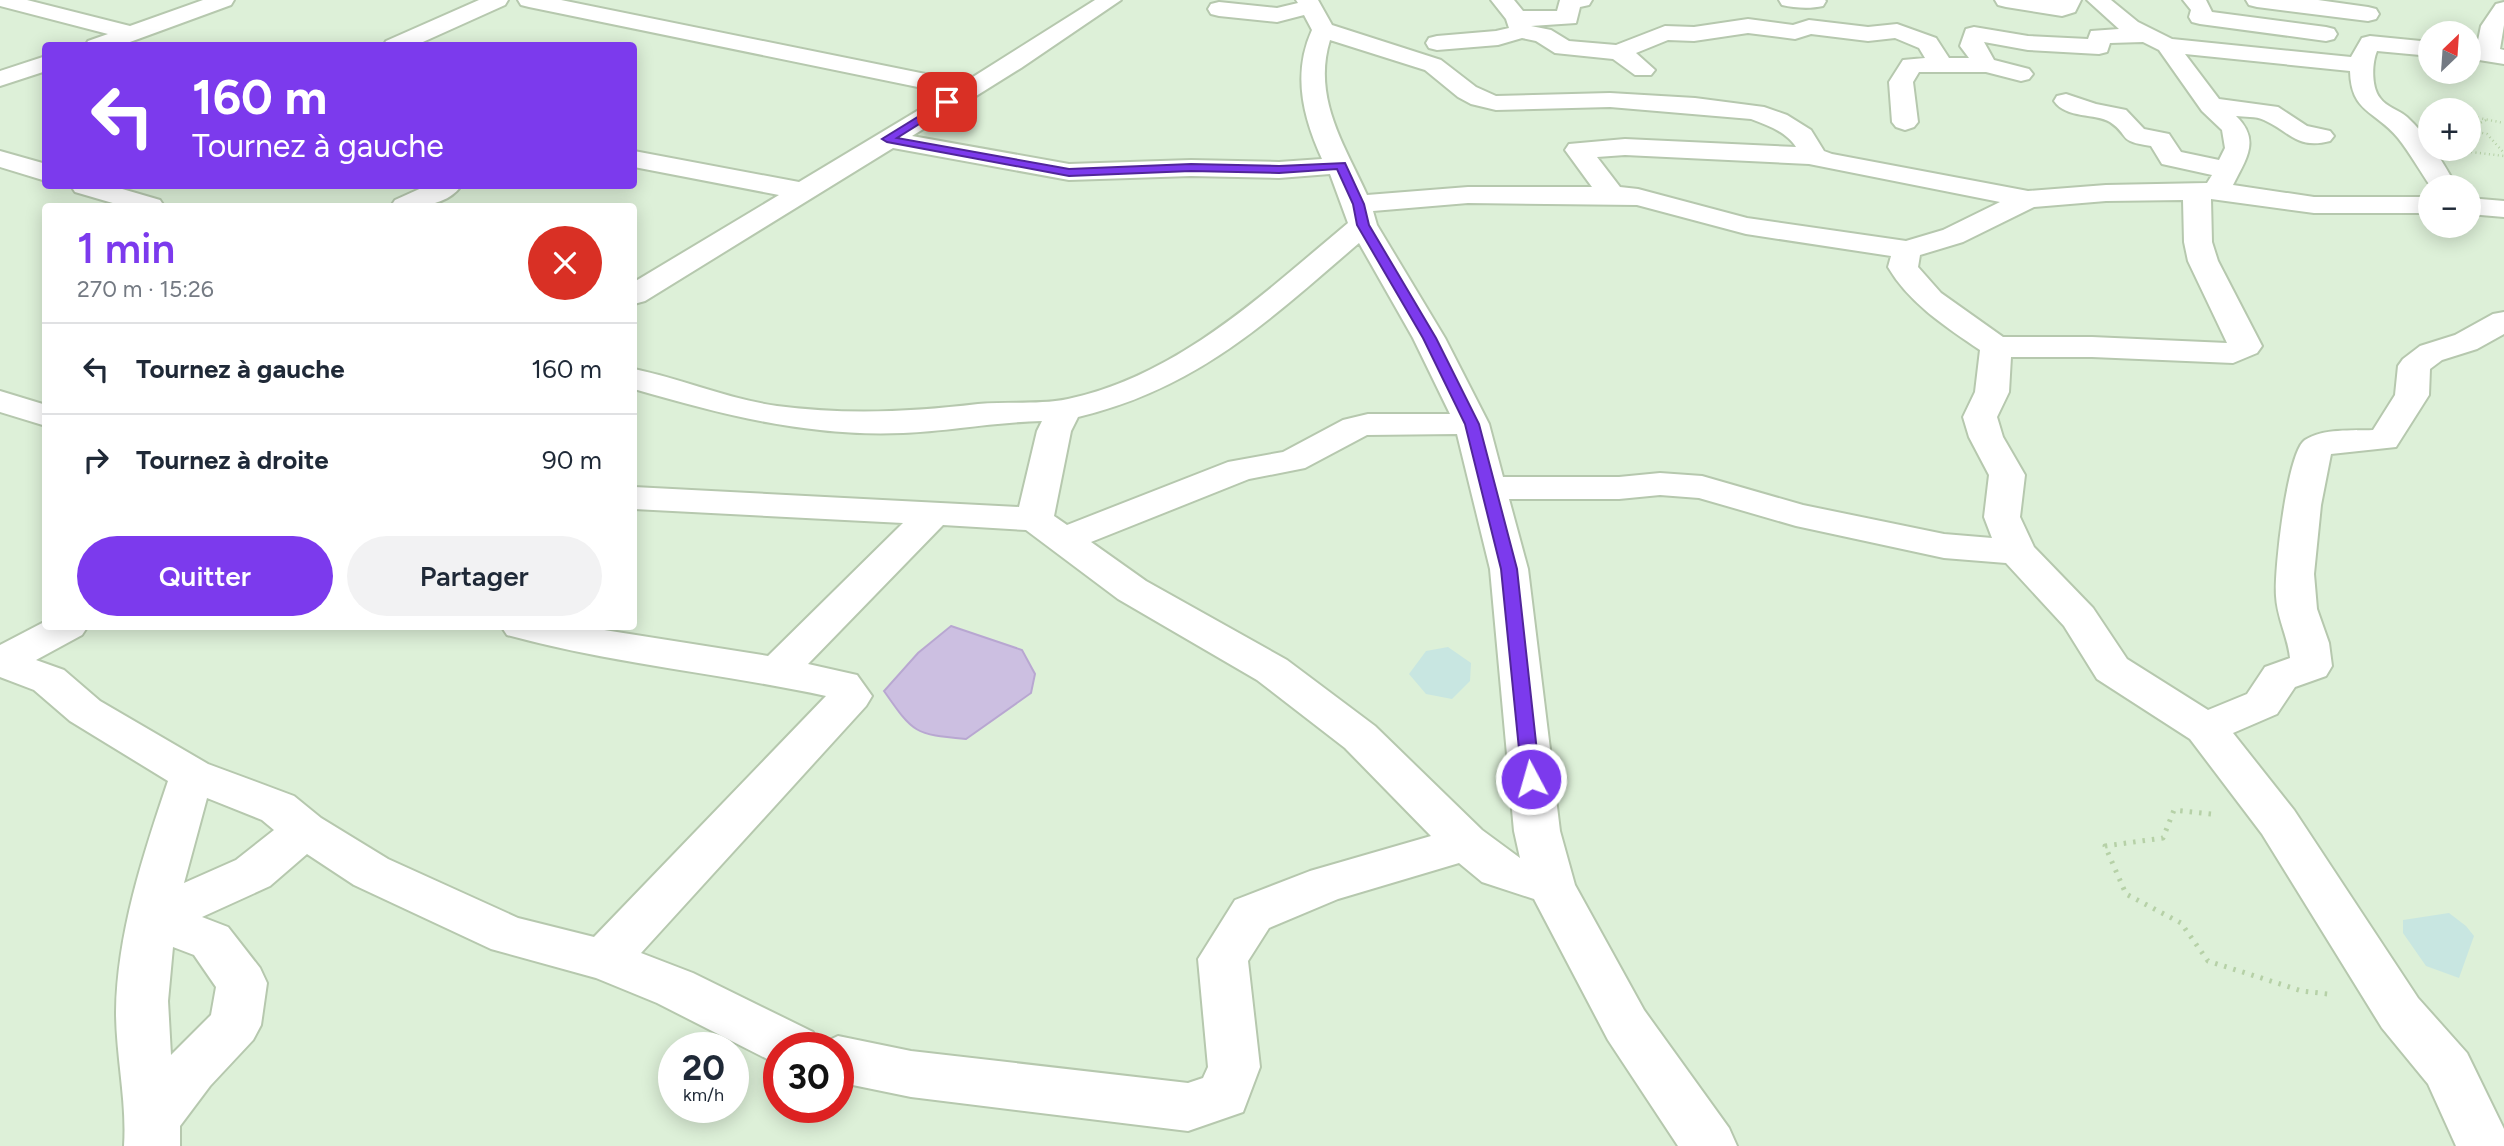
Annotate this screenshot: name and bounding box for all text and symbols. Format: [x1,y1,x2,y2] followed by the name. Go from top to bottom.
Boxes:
[2418,21,2482,84] north arrow
[2418,21,2481,238] map controls
[192,67,327,126] text: 160 m
[77,70,168,161] icon: left
[917,72,977,132] pin
[928,83,966,121] icon: arrive
[2418,98,2481,161] button: +
[192,127,444,165] text: Tournez à gauche
[2418,175,2481,238] button: −
[77,223,175,274] text: 1 min
[528,226,602,300] button: close
[77,275,214,303] text: 270 m · 15:26
[77,350,115,388] icon: left
[136,353,345,385] text: Tournez à gauche
[531,353,602,385] text: 160 m
[77,441,115,479] icon: right
[136,444,329,476] text: Tournez à droite
[542,444,602,476] text: 90 m
[77,536,333,616] button: Quitter
[347,536,602,616] button: Partager
[1494,742,1568,816] position arrow
[763,1032,854,1123] speed limit sign: 30
[682,1047,725,1089] text: 20
[683,1084,724,1106] text: km/h

